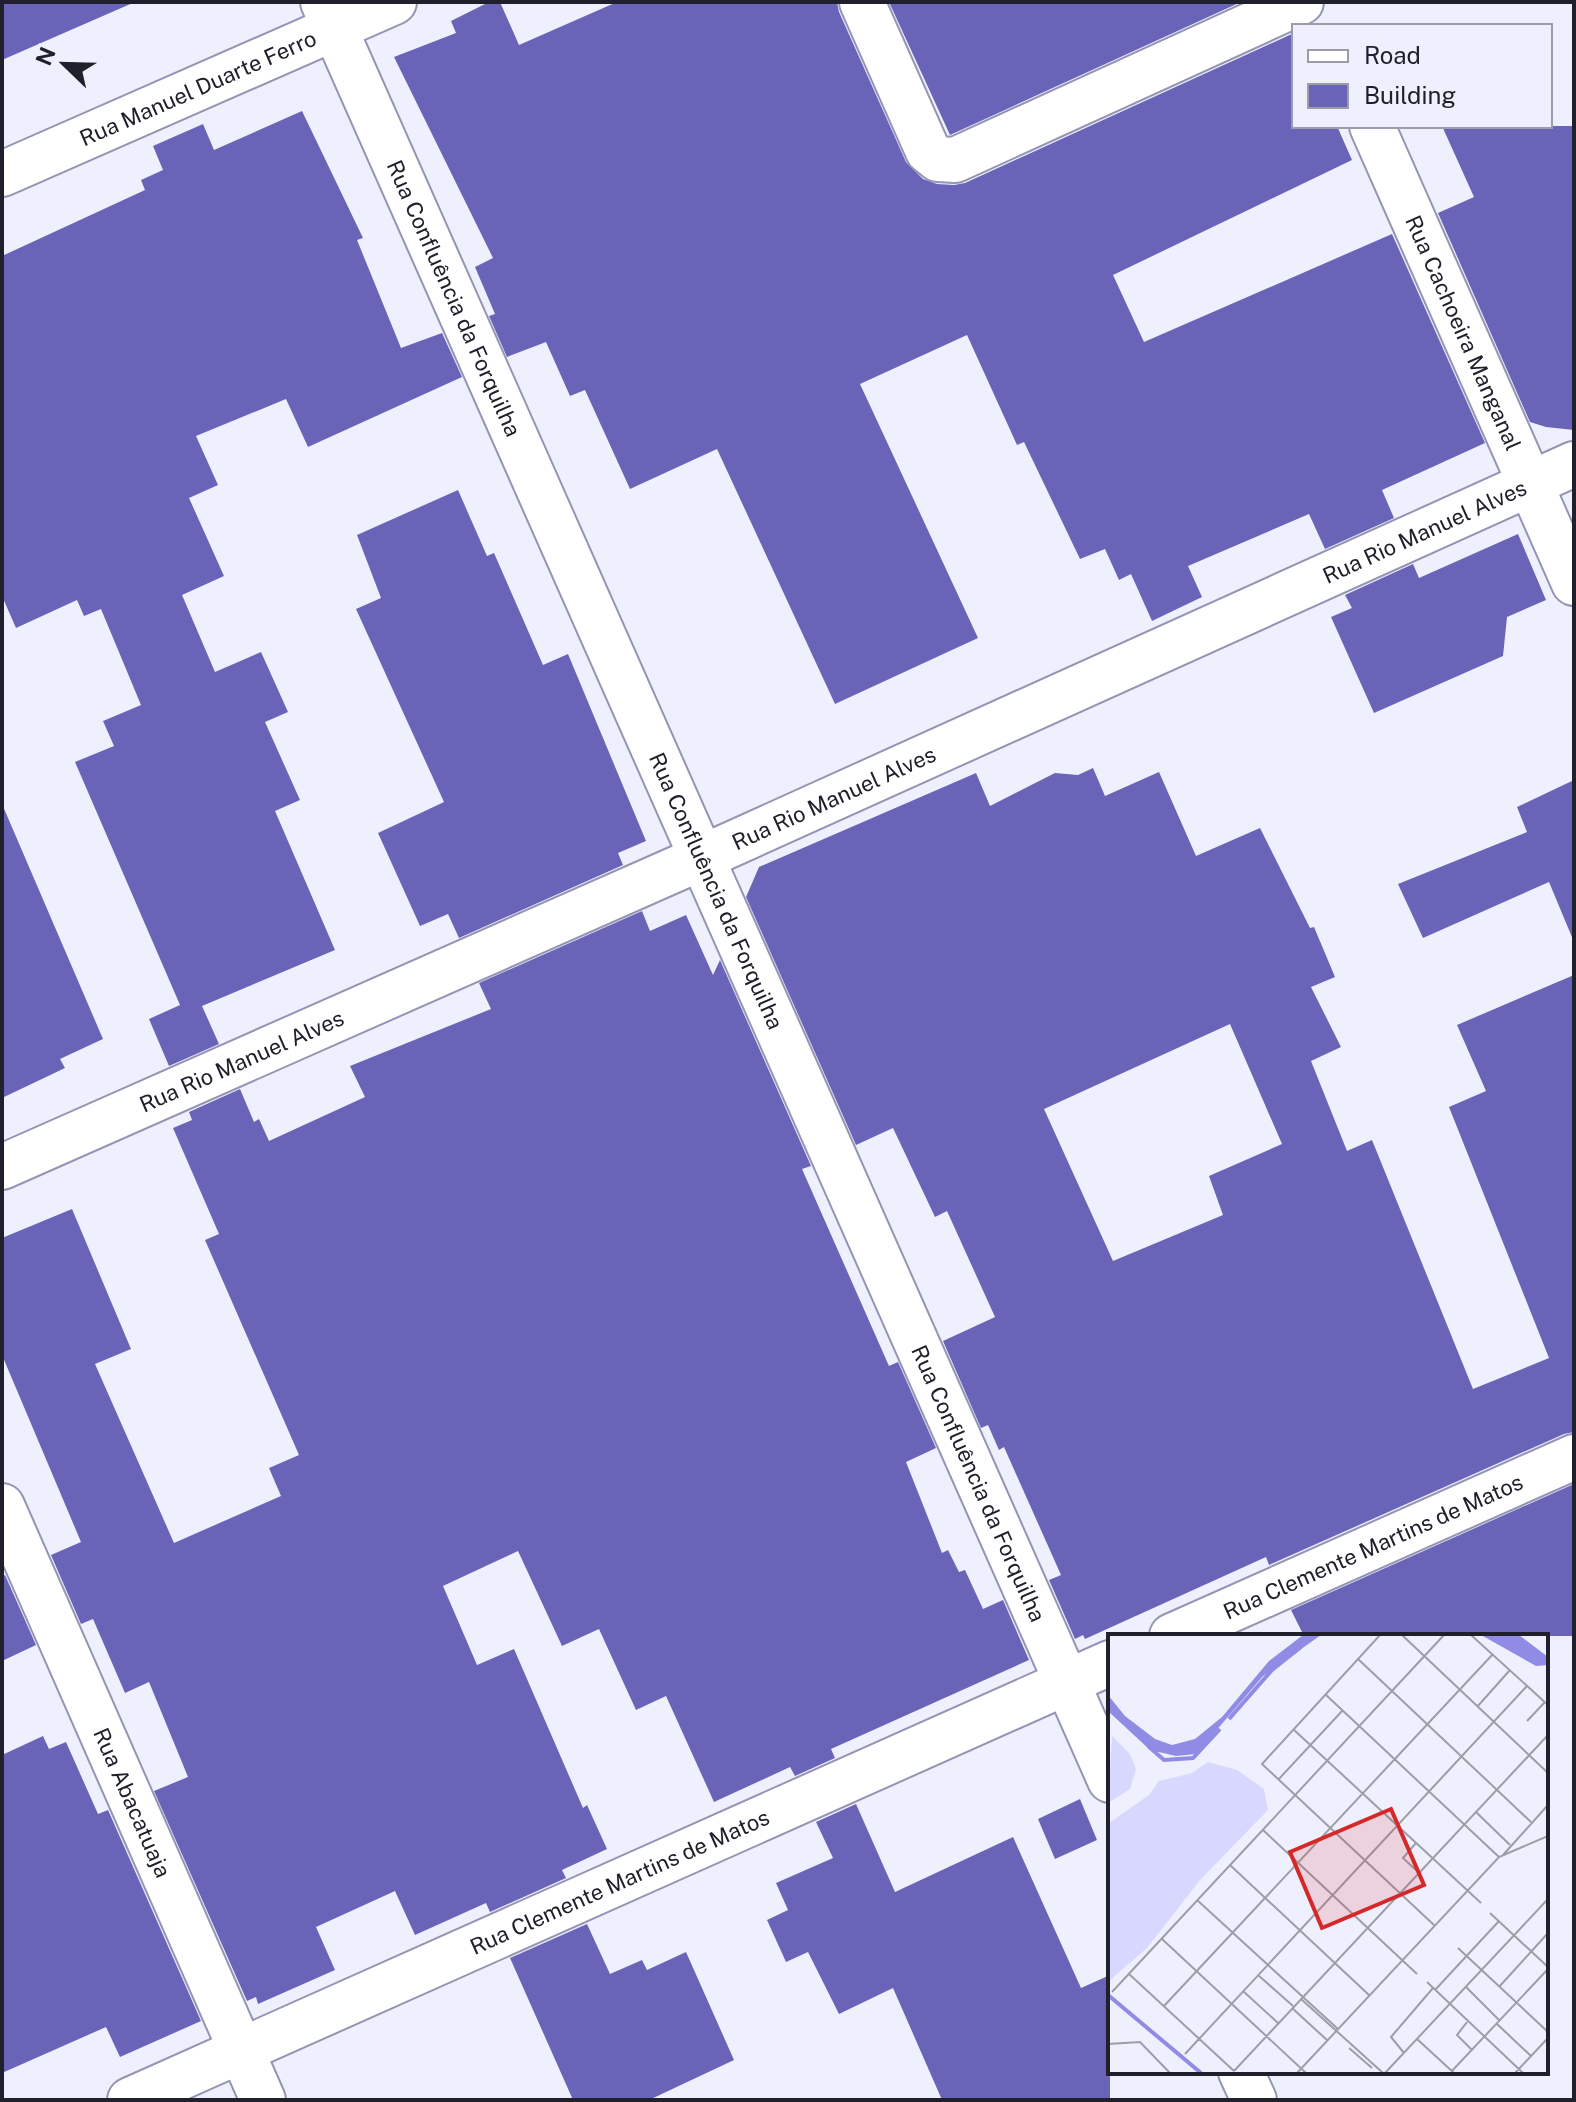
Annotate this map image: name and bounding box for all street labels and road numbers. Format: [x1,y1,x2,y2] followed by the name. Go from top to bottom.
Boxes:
[76,25,320,151] street label: Rua Manuel Duarte Ferro
[382,156,527,441] street label: Rua Confluência da Forquilha
[1400,211,1527,454] street label: Rua Cachoeira Manganal
[1319,474,1530,589] street label: Rua Rio Manuel Alves
[728,741,940,855] street label: Rua Rio Manuel Alves
[644,749,789,1033] street label: Rua Confluência da Forquilha
[135,1005,348,1118] street label: Rua Rio Manuel Alves
[906,1341,1051,1626] street label: Rua Confluência da Forquilha
[1219,1469,1527,1624] street label: Rua Clemente Martins de Matos
[88,1724,177,1881] street label: Rua Abacatuaja
[466,1804,773,1960] street label: Rua Clemente Martins de Matos

